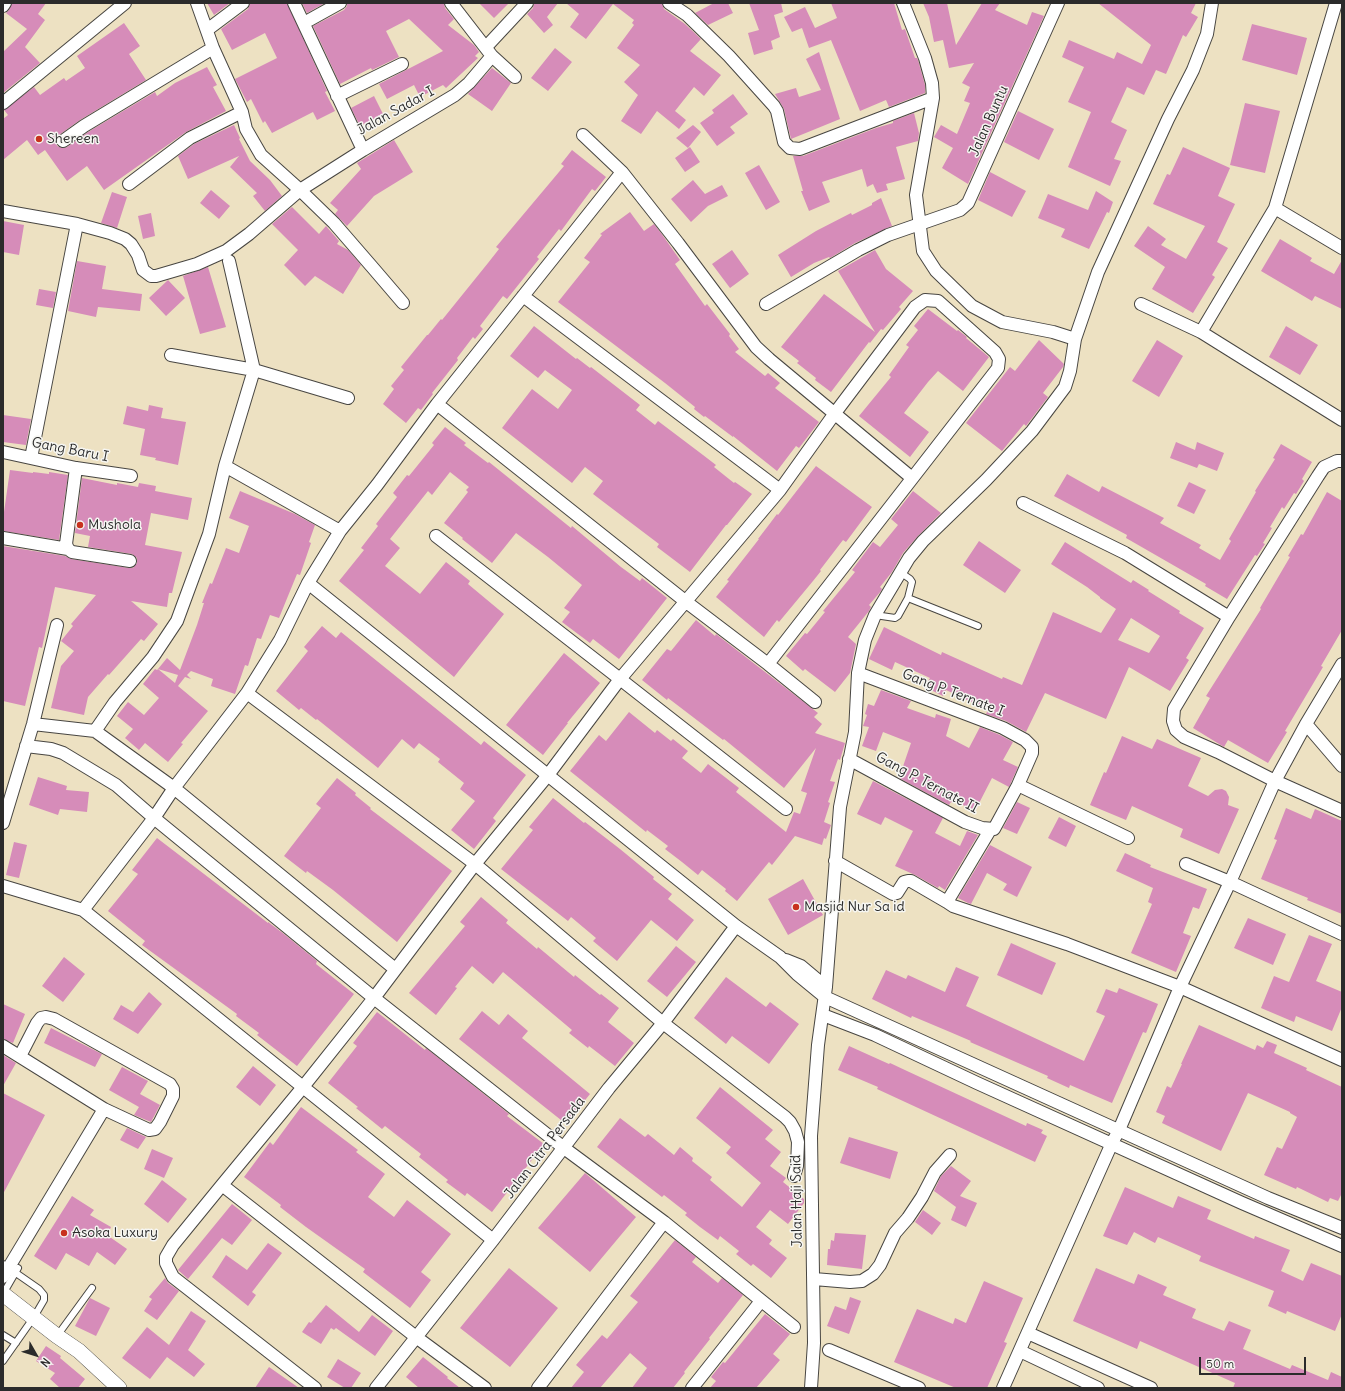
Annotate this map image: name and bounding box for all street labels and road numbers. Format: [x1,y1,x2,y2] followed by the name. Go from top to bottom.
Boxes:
[355,83,437,139] street label: Jalan Sadar I
[966,83,1012,159] street label: Jalan Buntu
[30,434,110,466] street label: Gang Baru I
[900,666,1006,720] street label: Gang P. Ternate I
[873,749,981,817] street label: Gang P. Ternate II
[501,1094,589,1202] street label: Jalan Citra Persada
[788,1155,806,1247] street label: Jalan Haji Said

